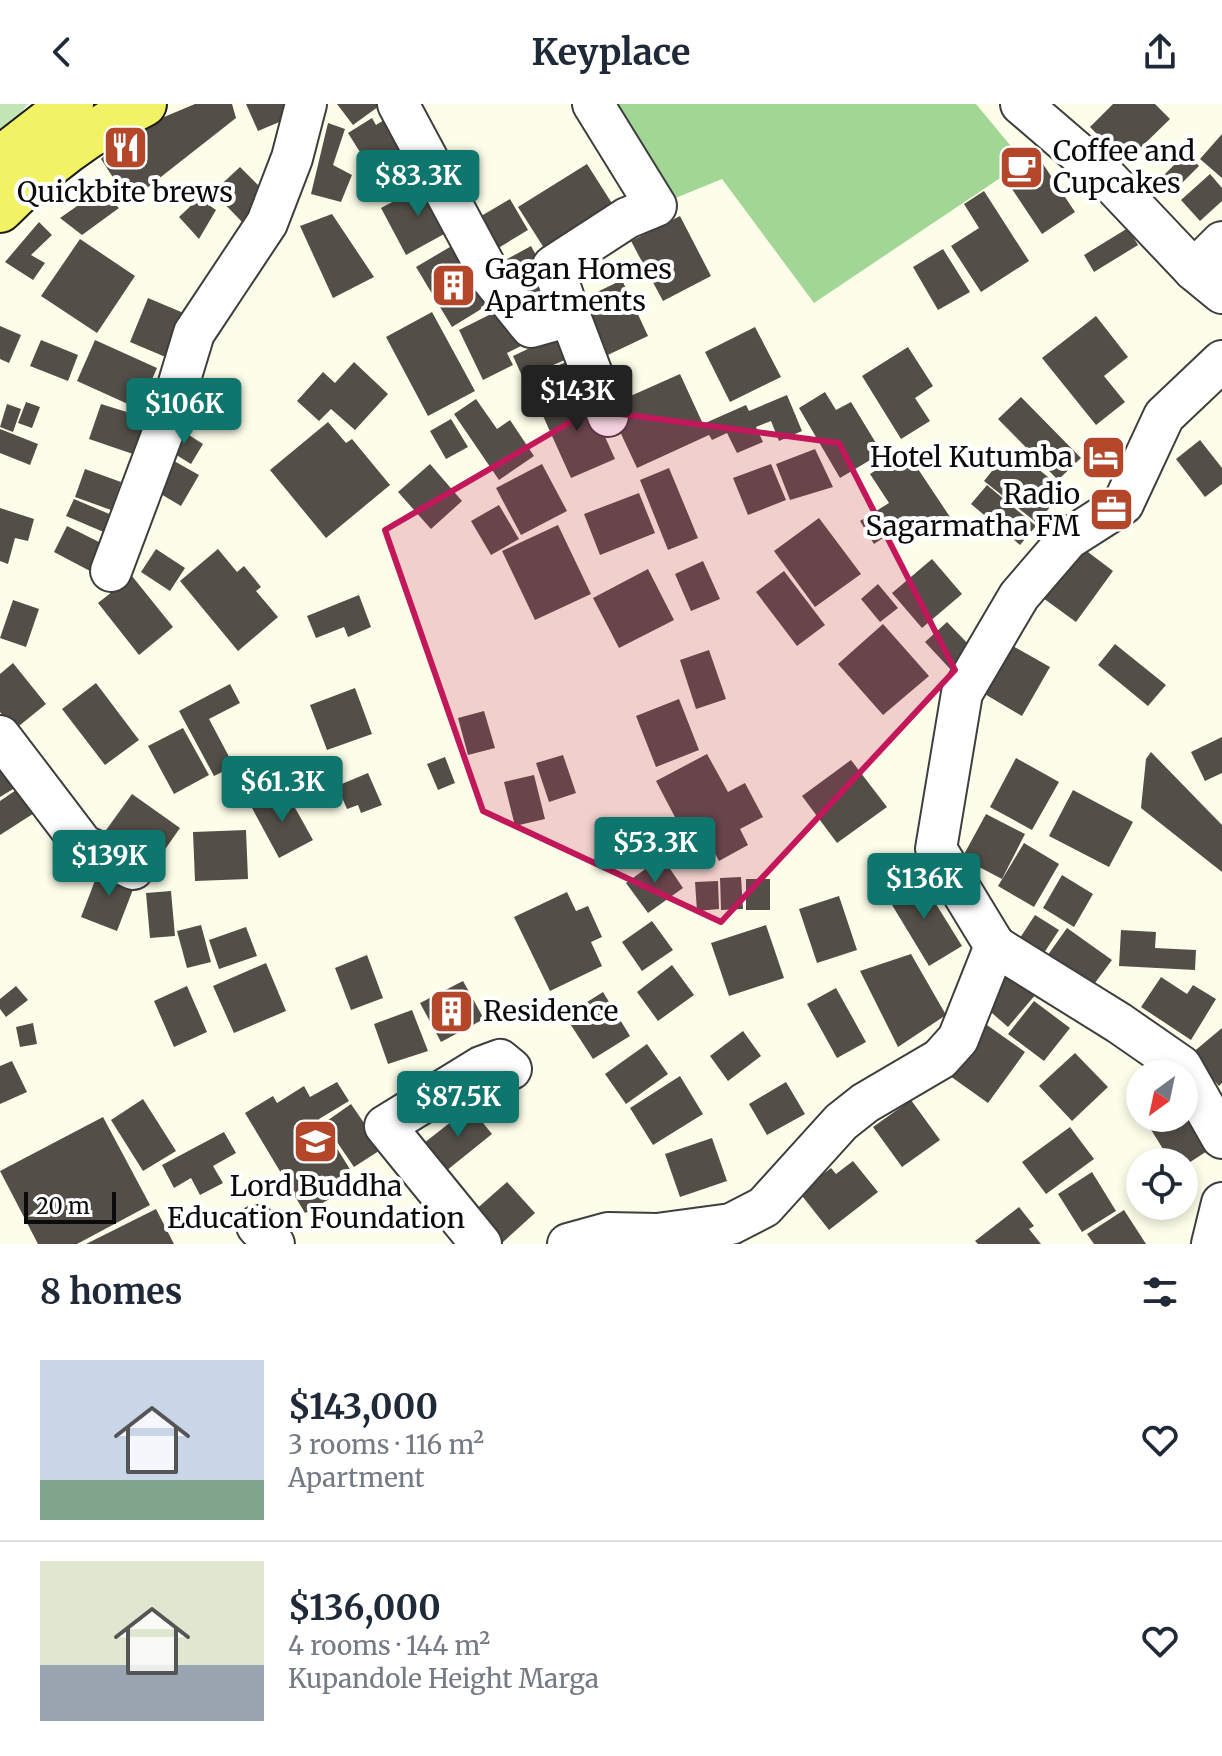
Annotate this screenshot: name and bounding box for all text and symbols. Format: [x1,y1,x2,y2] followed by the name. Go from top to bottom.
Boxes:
[40,30,84,74] icon: back
[531,30,691,75] text: Keyplace
[1138,30,1182,74] icon: share
[101,124,149,172] restaurant icon: Quickbite brews
[1053,133,1195,201] place label: Coffee and Cupcakes
[998,143,1046,191] cafe icon: Coffee and Cupcakes
[353,150,483,218] pin: $83.3K
[374,159,462,192] text: $83.3K
[17,174,233,210] place label: Quickbite brews
[484,251,672,319] place label: Gagan Homes Apartments
[430,261,478,309] building icon: Gagan Homes Apartments
[521,365,633,433] pin: $143K
[539,374,615,407] text: $143K
[128,378,240,446] pin: $106K
[144,387,224,420] text: $106K
[1080,433,1128,481] hotel icon: Hotel Kutumba
[870,439,1073,475] place label: Hotel Kutumba
[865,476,1080,544] place label: Radio Sagarmatha FM
[1087,486,1135,534] office icon: Radio Sagarmatha FM
[217,756,347,824] pin: $61.3K
[240,765,324,798] text: $61.3K
[590,817,720,885] pin: $53.3K
[612,826,698,859] text: $53.3K
[53,830,165,898] pin: $139K
[71,839,147,872] text: $139K
[868,853,980,921] pin: $136K
[885,862,963,895] text: $136K
[428,987,476,1035] building icon: Residence
[483,993,618,1029] place label: Residence
[1126,1060,1198,1132] north arrow
[1126,1060,1198,1220] map controls
[393,1071,523,1139] pin: $87.5K
[415,1080,501,1113] text: $87.5K
[292,1117,340,1165] school or university icon: Lord Buddha Education Foundation
[1126,1148,1198,1220] button: locate
[167,1168,465,1236] place label: Lord Buddha Education Foundation
[24,1188,116,1224] scale bar
[36,1192,90,1220] text: 20 m
[1138,1270,1182,1314] icon: filters
[40,1271,182,1313] text: 8 homes
[288,1386,438,1428] text: $143,000
[104,1392,200,1488] icon: home
[1138,1418,1182,1462] icon: heart
[288,1428,484,1461] text: 3 rooms · 116 m²
[288,1461,425,1494] text: Apartment
[288,1587,441,1629] text: $136,000
[104,1593,200,1689] icon: home
[1138,1619,1182,1663] icon: heart
[288,1629,490,1662] text: 4 rooms · 144 m²
[288,1662,599,1695] text: Kupandole Height Marga

